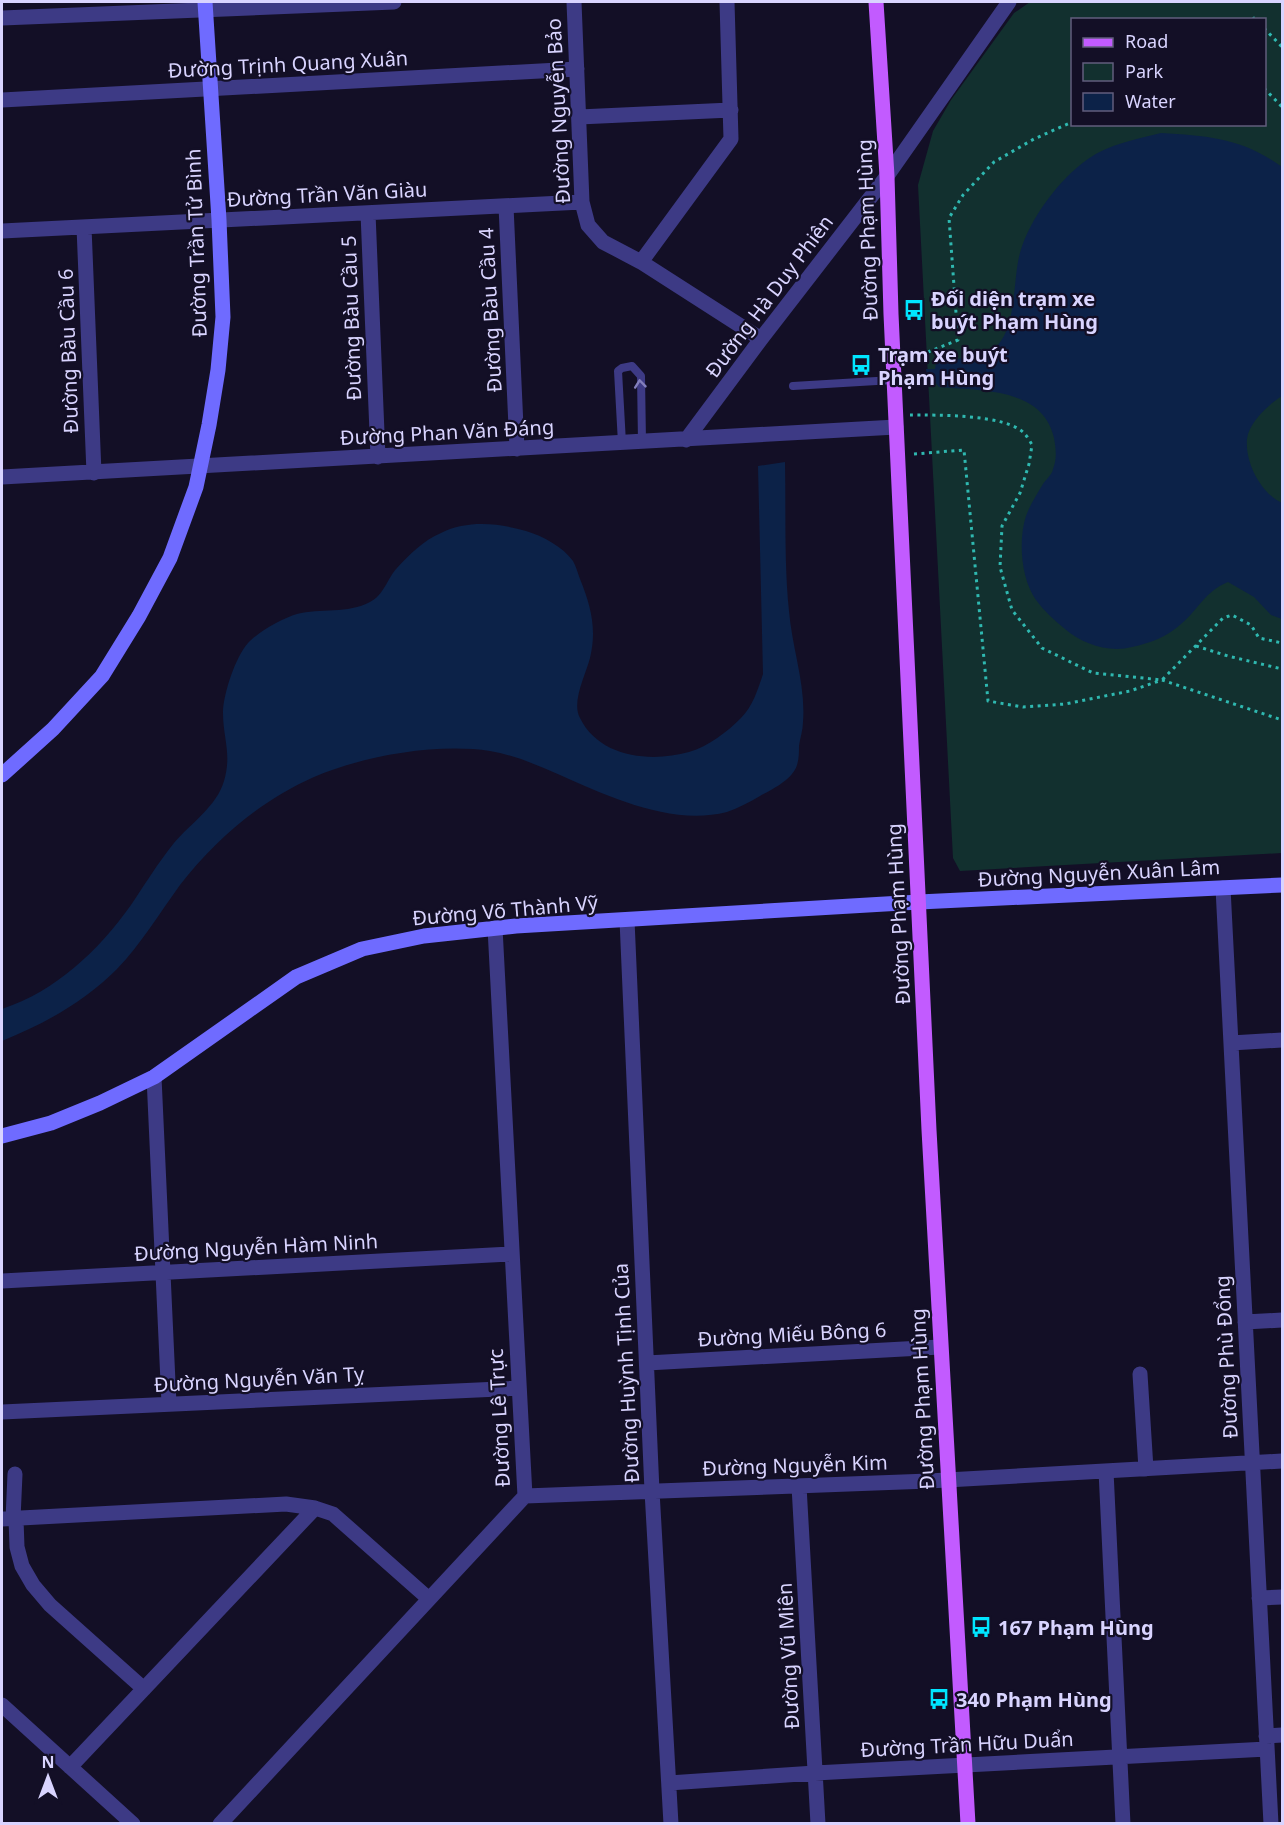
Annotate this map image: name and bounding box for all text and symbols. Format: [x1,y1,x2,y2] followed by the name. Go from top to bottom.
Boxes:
[540,18,576,204] street label: Đường Nguyễn Bảo
[1071,18,1266,126] legend
[1125,29,1168,53] text: Road
[167,44,409,84] street label: Đường Trịnh Quang Xuân
[1125,59,1163,83] text: Park
[1125,89,1176,113] text: Water
[850,139,884,321] street label: Đường Phạm Hùng
[179,148,213,338] street label: Đường Trần Tử Bình
[226,175,428,213] street label: Đường Trần Văn Giàu
[699,209,839,383] street label: Đường Hà Duy Phiên
[472,226,508,393] street label: Đường Bàu Cầu 4
[335,235,367,401] street label: Đường Bàu Cầu 5
[52,268,84,434] street label: Đường Bàu Cầu 6
[931,285,1098,335] place label: Đối diện trạm xe buýt Phạm Hùng
[902,298,926,322] bus stop icon: Đối diện trạm xe buýt Phạm Hùng
[878,341,1008,391] place label: Trạm xe buýt Phạm Hùng
[849,353,873,377] bus stop icon: Trạm xe buýt Phạm Hùng
[634,379,647,389] one-way arrow
[339,413,555,451] street label: Đường Phan Văn Đáng
[880,823,916,1005] street label: Đường Phạm Hùng
[977,853,1221,893] street label: Đường Nguyễn Xuân Lâm
[411,888,600,932] street label: Đường Võ Thành Vỹ
[133,1227,379,1267] street label: Đường Nguyễn Hàm Ninh
[607,1262,645,1484] street label: Đường Huỳnh Tịnh Của
[1208,1275,1244,1439] street label: Đường Phù Đổng
[904,1308,940,1490] street label: Đường Phạm Hùng
[697,1316,887,1352] street label: Đường Miếu Bông 6
[482,1348,516,1488] street label: Đường Lê Trực
[153,1360,366,1398] street label: Đường Nguyễn Văn Tỵ
[702,1448,888,1482] street label: Đường Nguyễn Kim
[771,1582,805,1730] street label: Đường Vũ Miên
[998,1614,1154,1641] place label: 167 Phạm Hùng
[969,1615,993,1639] bus stop icon: 167 Phạm Hùng
[956,1686,1112,1713] place label: 340 Phạm Hùng
[927,1687,951,1711] bus stop icon: 340 Phạm Hùng
[860,1725,1074,1763] street label: Đường Trần Hữu Duẩn
[18,1747,78,1807] north arrow
[41,1751,55,1773] text: N

